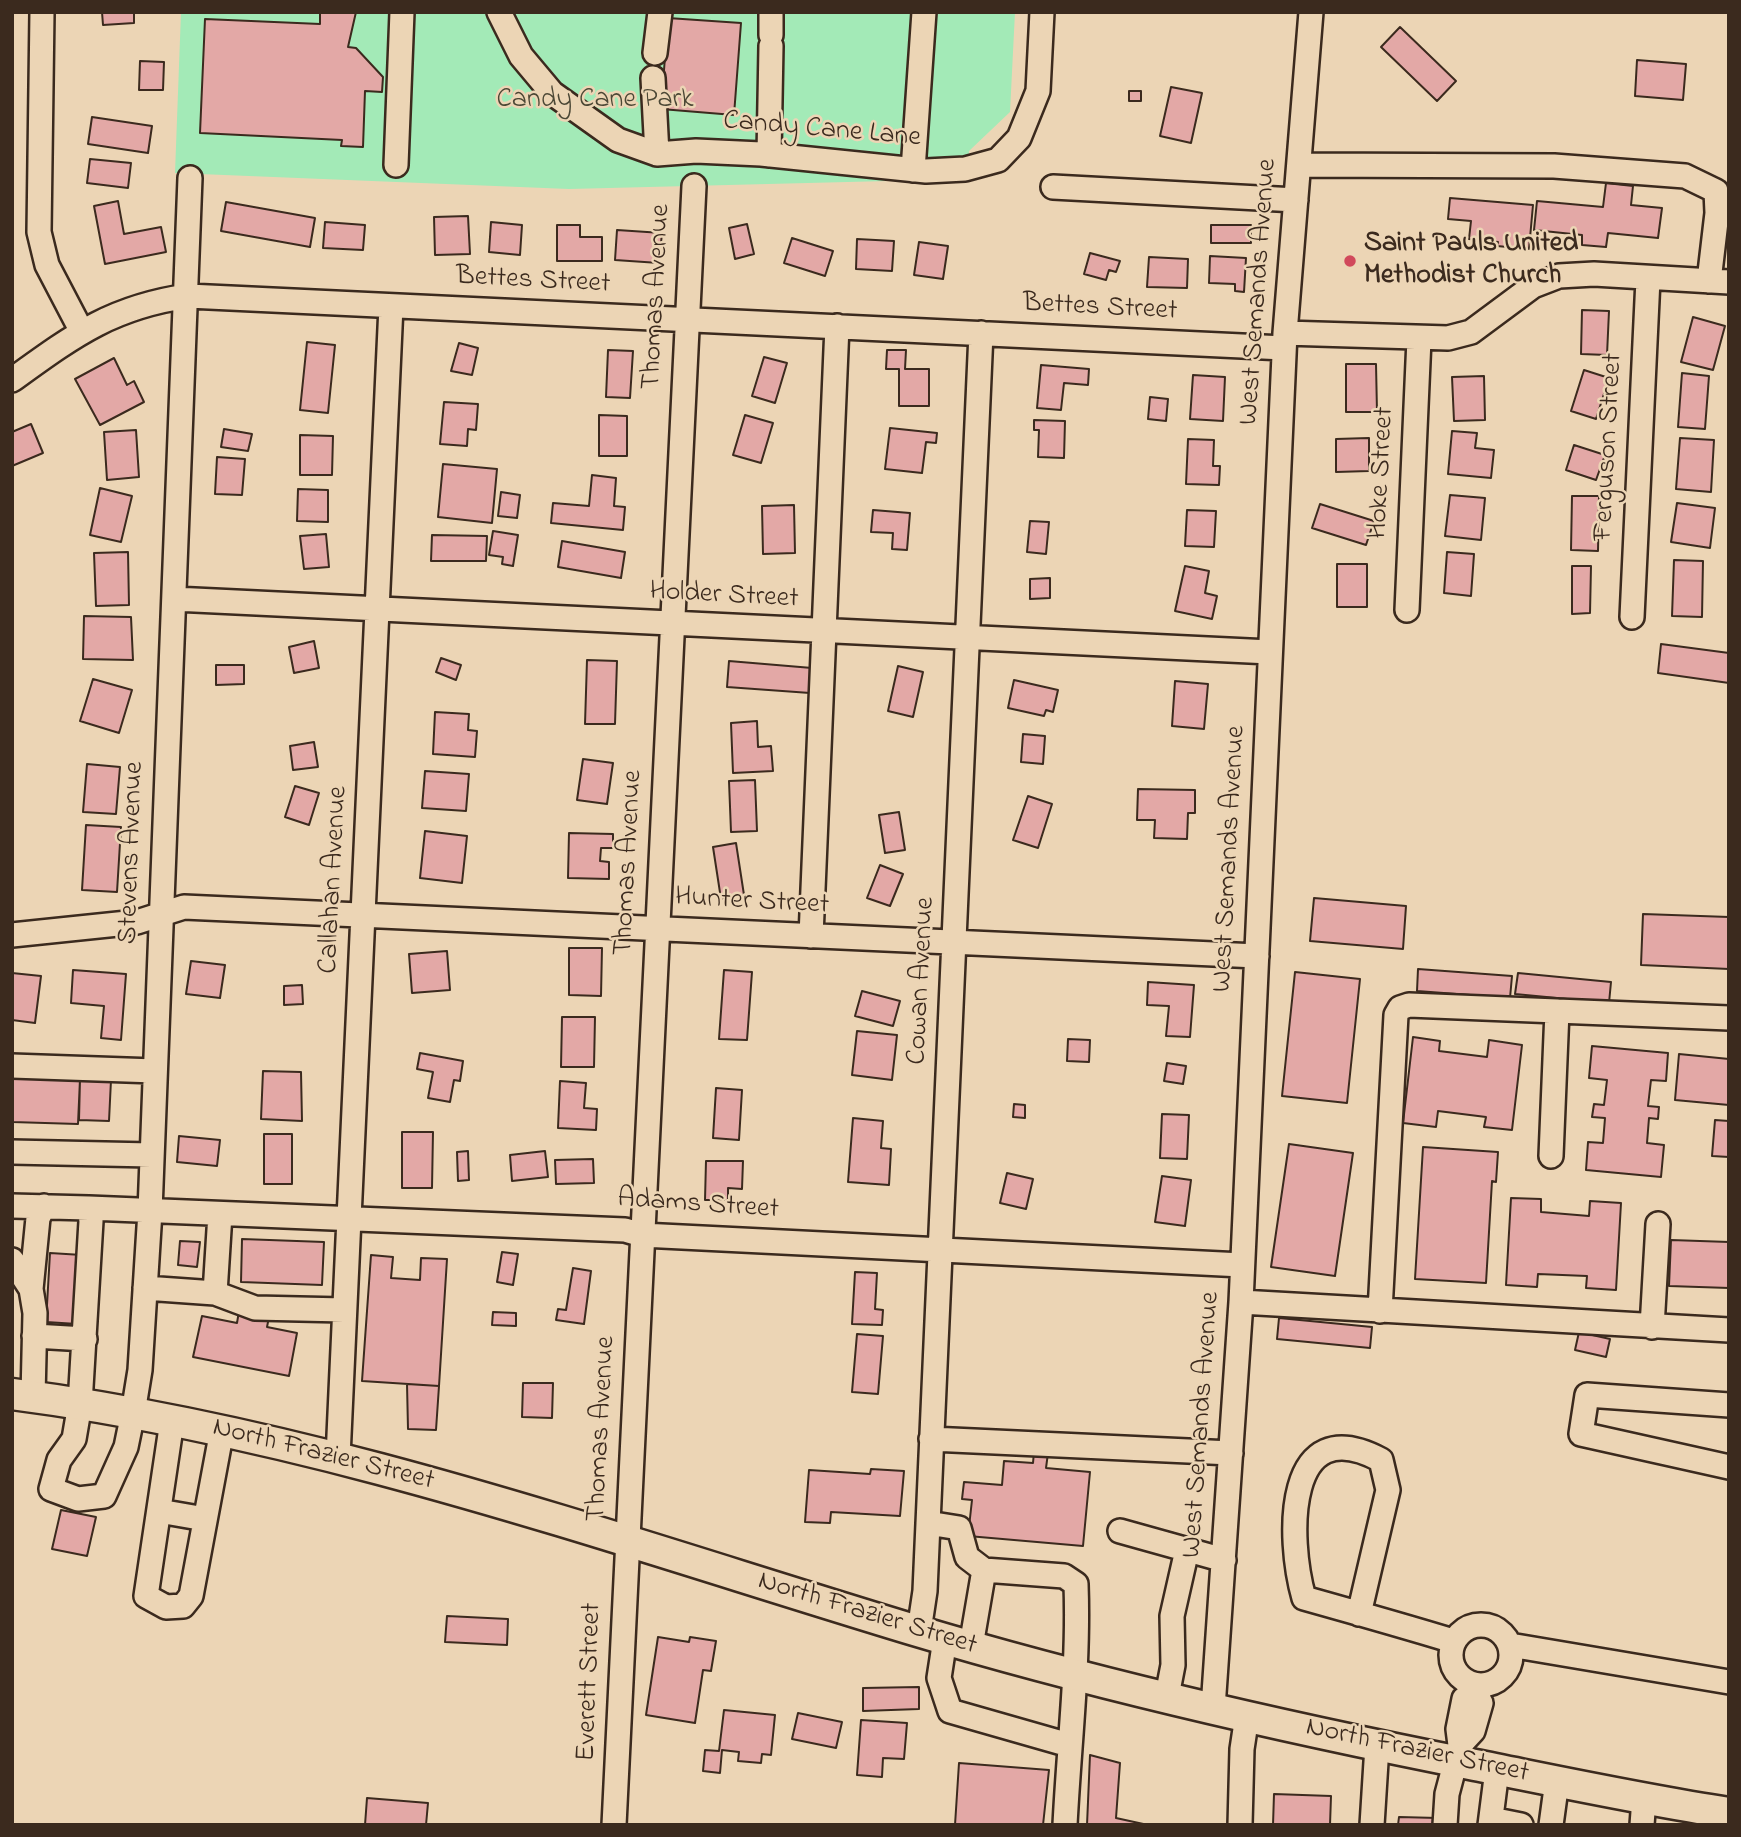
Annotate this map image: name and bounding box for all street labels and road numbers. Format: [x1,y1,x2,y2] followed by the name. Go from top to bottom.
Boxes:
[722,106,922,156] street label: Candy Cane Lane
[1234,158,1286,426] street label: West Semands Avenue
[636,203,680,391] street label: Thomas Avenue
[455,261,611,303] street label: Bettes Street
[1022,288,1178,330] street label: Bettes Street
[1588,352,1632,542] street label: Ferguson Street
[1363,406,1403,540] street label: Hoke Street
[649,576,799,618] street label: Holder Street
[1207,725,1255,993] street label: West Semands Avenue
[113,761,153,945] street label: Stevens Avenue
[608,769,652,957] street label: Thomas Avenue
[313,785,357,975] street label: Callahan Avenue
[674,882,830,924] street label: Hunter Street
[902,896,944,1066] street label: Cowan Avenue
[616,1184,780,1228] street label: Adams Street
[1177,1291,1229,1559] street label: West Semands Avenue
[581,1335,625,1523] street label: Thomas Avenue
[209,1412,437,1500] street label: North Frazier Street
[753,1566,981,1664] street label: North Frazier Street
[571,1602,611,1762] street label: Everett Street
[1302,1712,1532,1792] street label: North Frazier Street

